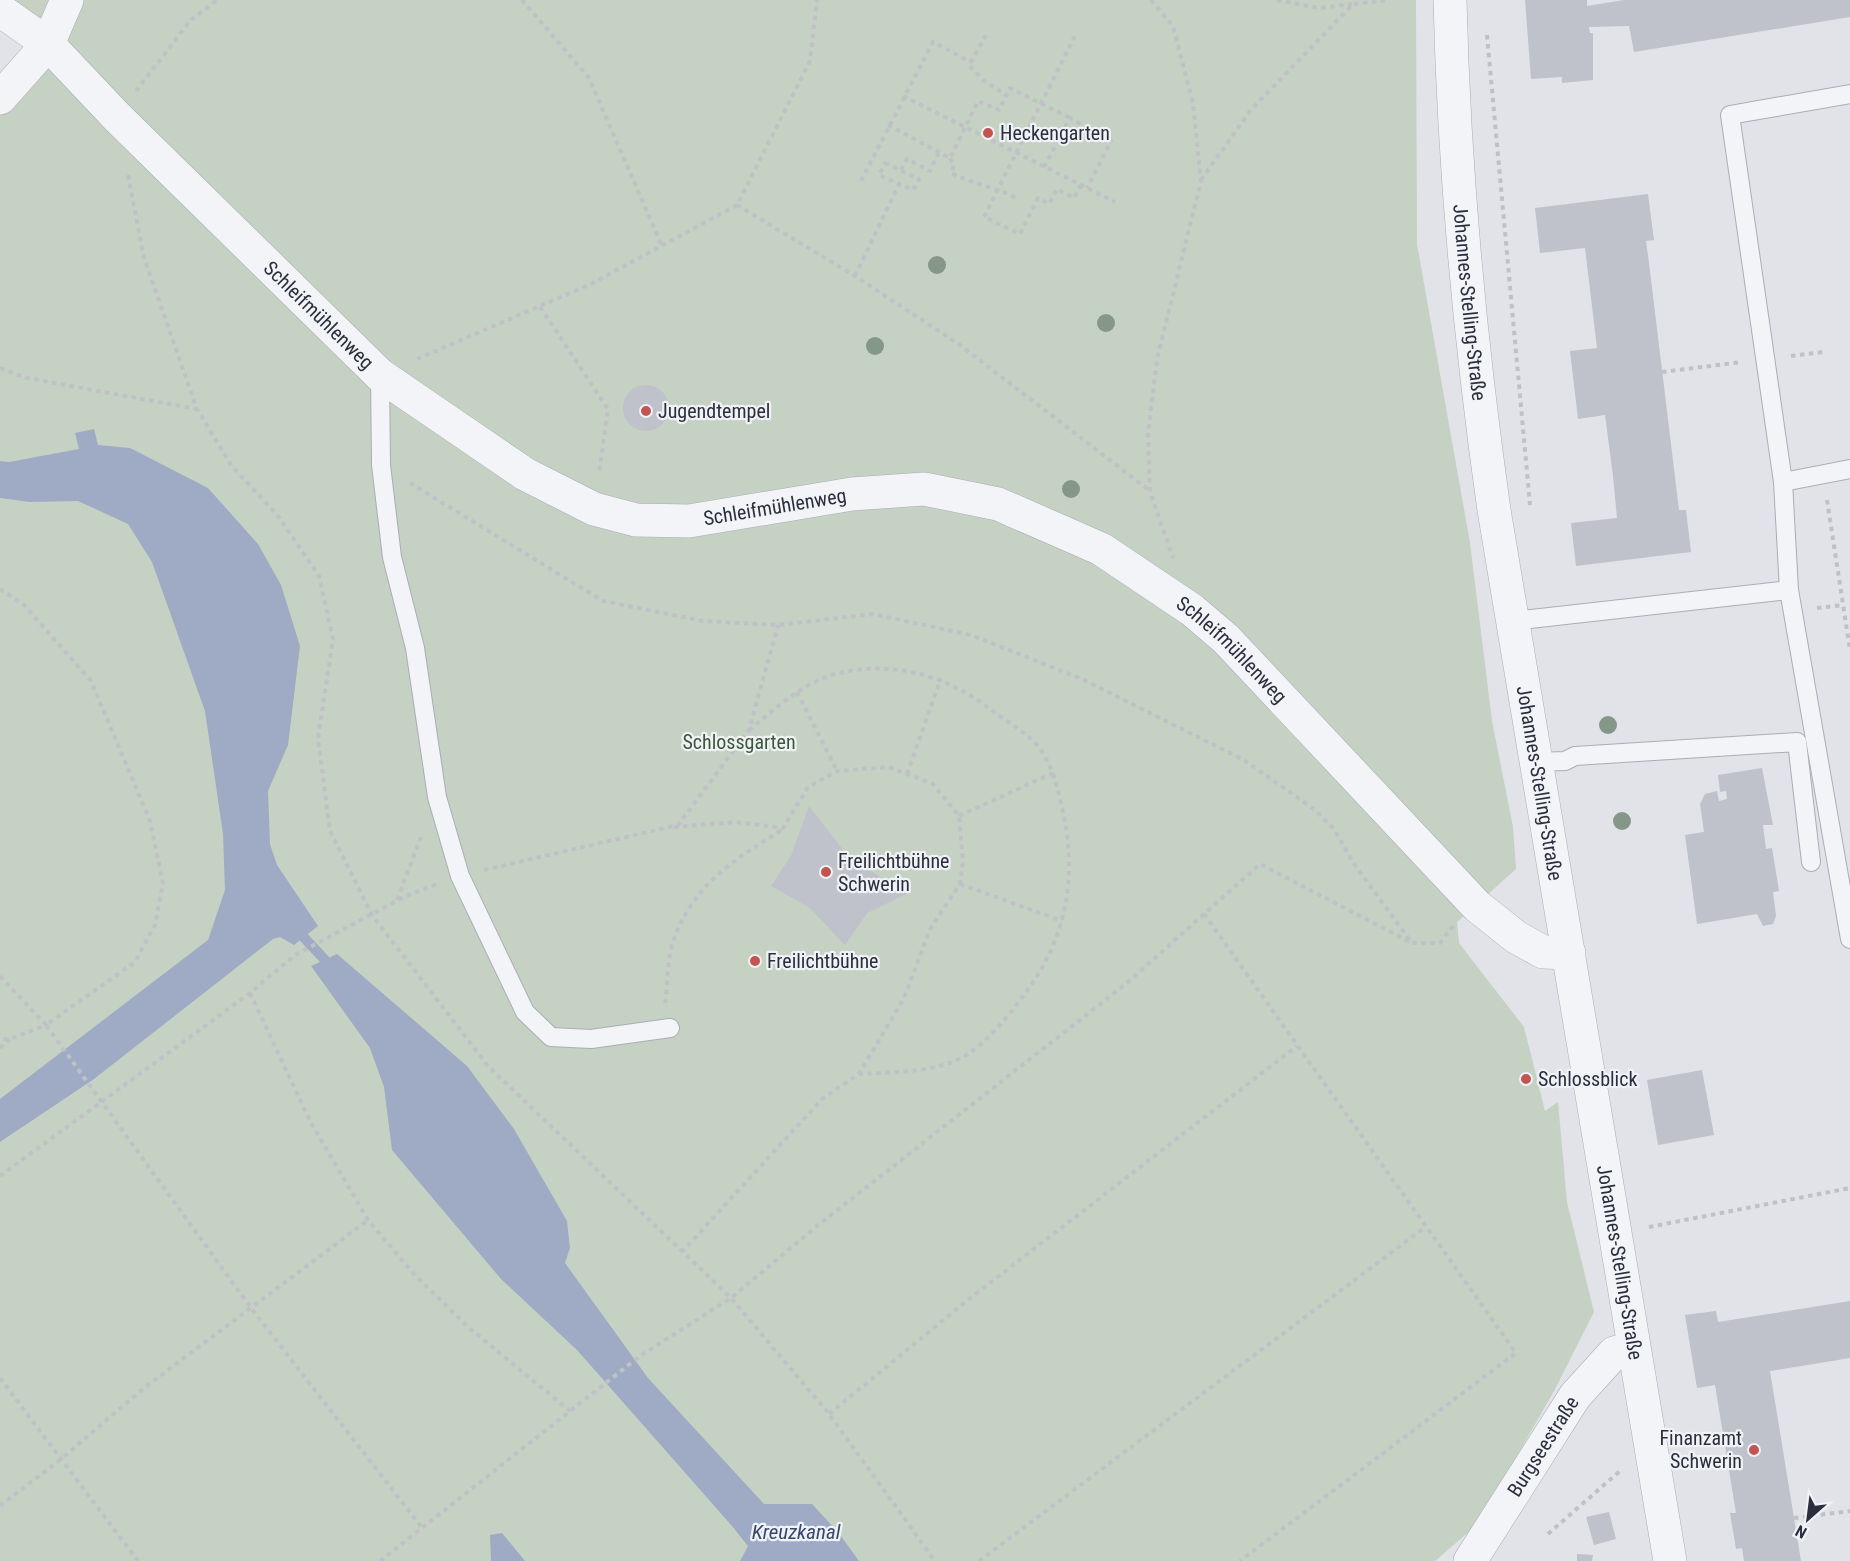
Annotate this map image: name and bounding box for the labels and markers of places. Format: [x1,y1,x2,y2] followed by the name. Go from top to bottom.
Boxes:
[1000,121,1110,145] place label: Heckengarten
[981,126,995,140] marker: Heckengarten
[658,399,770,423] place label: Jugendtempel
[639,404,653,418] marker: Jugendtempel
[838,849,949,896] place label: Freilichtbühne Schwerin
[819,865,833,879] marker: Freilichtbühne Schwerin
[767,949,878,973] place label: Freilichtbühne
[748,954,762,968] marker: Freilichtbühne
[1538,1067,1637,1091] place label: Schlossblick
[1519,1072,1533,1086] marker: Schlossblick
[1660,1426,1742,1473] place label: Finanzamt Schwerin
[1747,1443,1761,1457] marker: Finanzamt Schwerin

